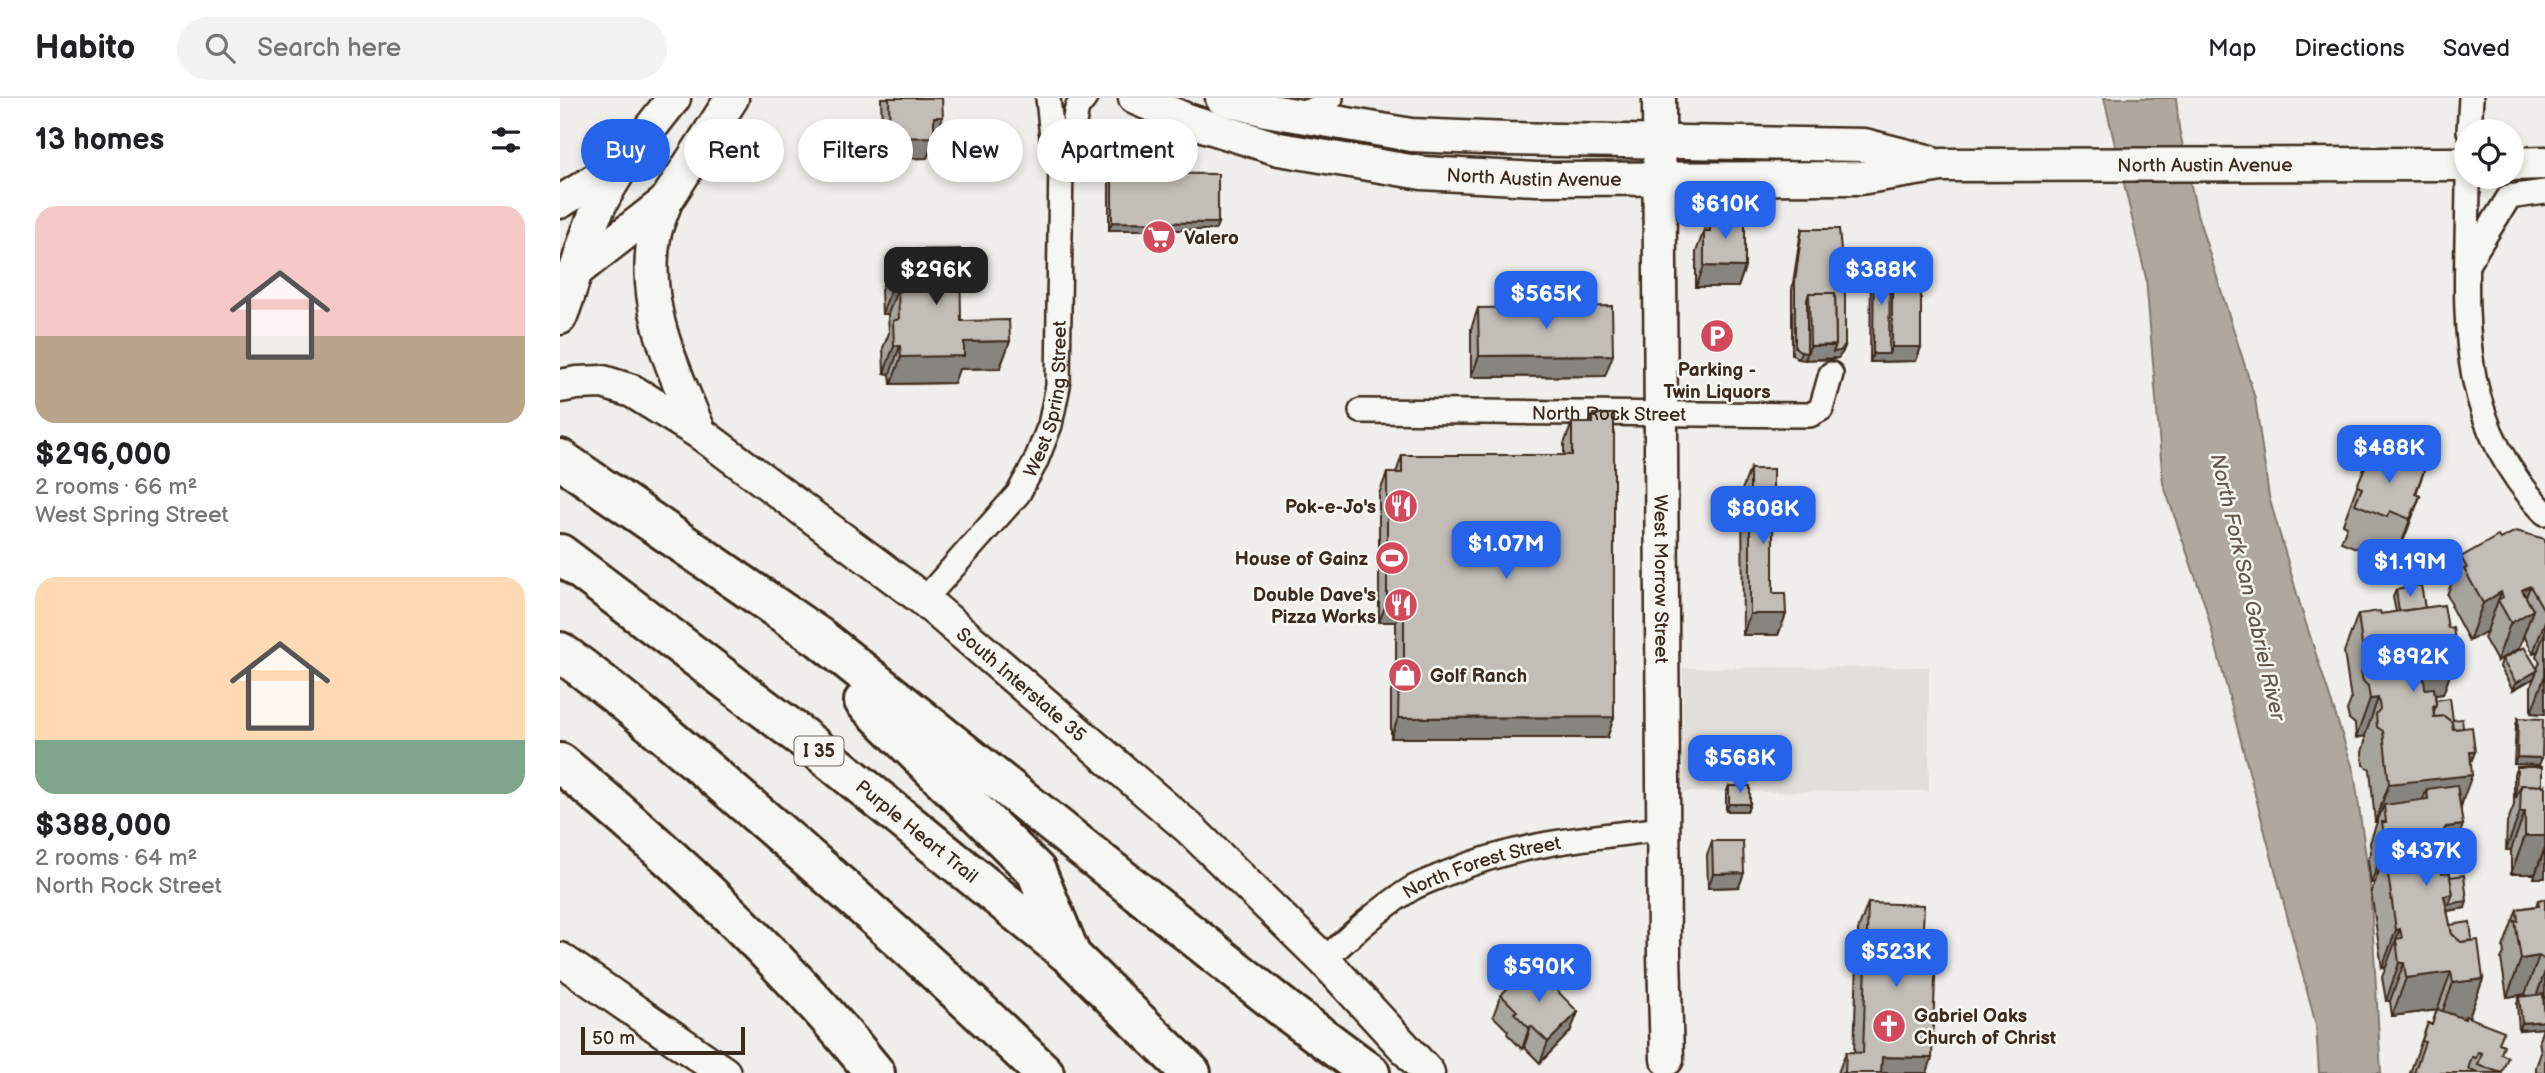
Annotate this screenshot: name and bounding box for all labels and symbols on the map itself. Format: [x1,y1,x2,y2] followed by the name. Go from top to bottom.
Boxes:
[2117,154,2292,178] street label: North Austin Avenue
[1446,164,1621,192] street label: North Austin Avenue
[1676,181,1774,241] pin: $610K
[1140,218,1178,256] supermarket icon: Valero
[1184,227,1239,250] place label: Valero
[887,248,985,307] pin: $296K
[1832,248,1930,307] pin: $388K
[1497,272,1595,331] pin: $565K
[1698,317,1736,355] parking icon: Parking - Twin Liquors
[1019,320,1072,482] street label: West Spring Street
[1663,359,1771,404] place label: Parking - Twin Liquors
[1532,403,1686,427] street label: North Rock Street
[2340,426,2438,485] pin: $488K
[2205,451,2291,724] water label: North Fork San Gabriel River
[1714,486,1812,546] pin: $808K
[1382,487,1420,525] restaurant icon: Pok-e-Jo's
[1648,494,1672,664] street label: West Morrow Street
[1285,496,1376,519] place label: Pok-e-Jo's
[1449,522,1563,581] pin: $1.07M
[1373,539,1411,577] sports icon: House of Gainz
[2353,540,2467,599] pin: $1.19M
[1235,548,1369,571] place label: House of Gainz
[1253,584,1376,629] place label: Double Dave's Pizza Works
[1382,586,1420,624] restaurant icon: Double Dave's Pizza Works
[951,623,1091,748] street label: South Interstate 35
[2364,634,2462,694] pin: $892K
[1386,656,1424,694] shop icon: Golf Ranch
[1430,665,1527,688] place label: Golf Ranch
[794,736,844,766] road number: I 35
[1691,736,1789,795] pin: $568K
[850,776,982,889] street label: Purple Heart Trail
[2377,828,2475,888] pin: $437K
[1399,832,1563,904] street label: North Forest Street
[1847,930,1945,989] pin: $523K
[1490,944,1588,1004] pin: $590K
[1914,1005,2057,1050] place label: Gabriel Oaks Church of Christ
[1870,1007,1908,1045] church icon: Gabriel Oaks Church of Christ
[581,1024,746,1056] scale bar

